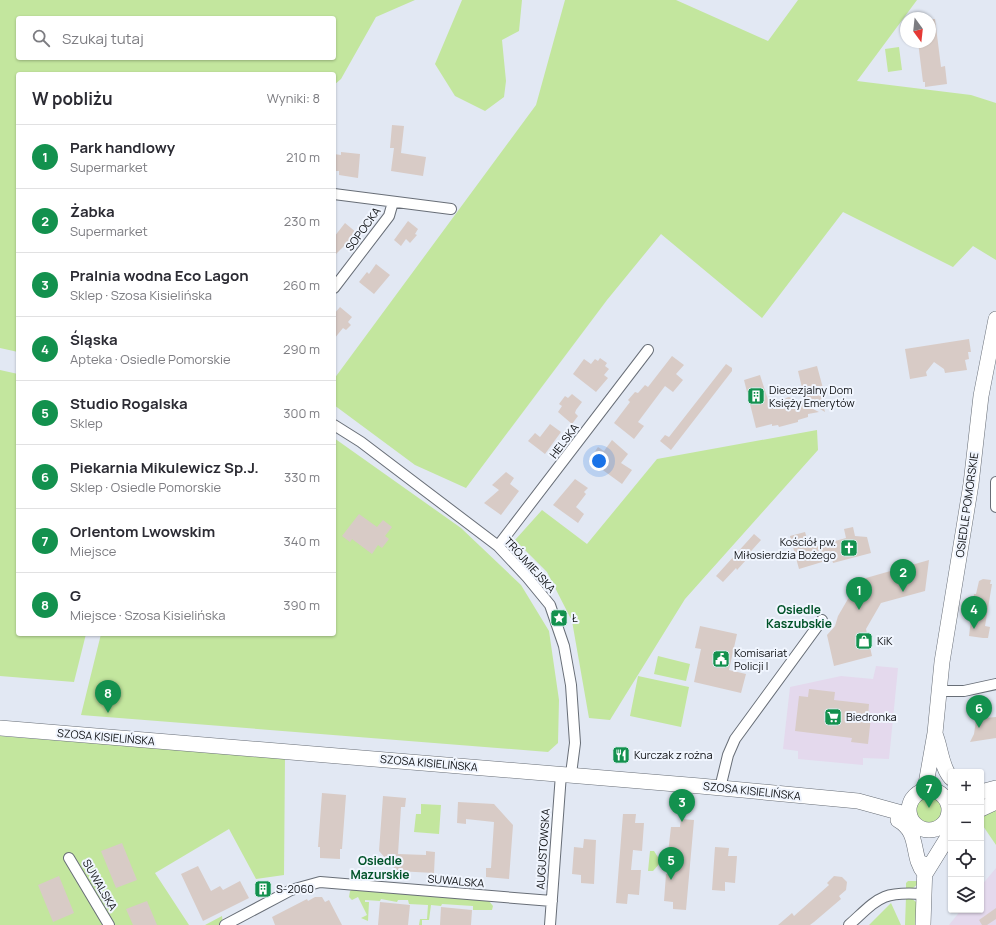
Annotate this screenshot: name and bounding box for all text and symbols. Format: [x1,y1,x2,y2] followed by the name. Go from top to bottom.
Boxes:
[900,12,936,48] north arrow
[16,16,336,60] search box
[30,27,52,49] icon: search
[62,28,144,49] text: Szukaj tutaj
[32,87,113,110] text: W pobliżu
[267,89,320,107] text: Wyniki: 8
[70,137,175,158] text: Park handlowy
[42,148,48,166] text: 1
[286,148,320,166] text: 210 m
[70,158,148,176] text: Supermarket
[70,201,115,222] text: Żabka
[342,204,384,254] street label: SOPOCKA
[41,212,49,230] text: 2
[284,212,320,230] text: 230 m
[70,222,148,240] text: Supermarket
[70,265,249,286] text: Pralnia wodna Eco Lagon
[41,276,49,294] text: 3
[283,276,320,294] text: 260 m
[70,286,212,304] text: Sklep · Szosa Kisielińska
[70,329,118,350] text: Śląska
[41,340,49,358] text: 4
[283,340,320,358] text: 290 m
[70,350,231,368] text: Apteka · Osiedle Pomorskie
[769,382,855,410] place label: Diecezjalny Dom Księży Emerytów
[746,386,766,406] building icon: Diecezjalny Dom Księży Emerytów
[70,393,188,414] text: Studio Rogalska
[41,404,49,422] text: 5
[283,404,320,422] text: 300 m
[70,414,103,432] text: Sklep
[546,420,582,461] street label: HELSKA
[589,451,609,471] your location
[952,451,981,558] street label: OSIEDLE POMORSKIE
[70,457,259,478] text: Piekarnia Mikulewicz Sp.J.
[41,468,49,486] text: 6
[284,468,320,486] text: 330 m
[70,478,221,496] text: Sklep · Osiedle Pomorskie
[70,521,215,542] text: Orlentom Lwowskim
[42,532,48,550] text: 7
[284,532,320,550] text: 340 m
[501,534,559,596] street label: TRÓJMIEJSKA
[734,534,836,562] place label: Kościół pw. Miłosierdzia Bożego
[839,538,859,558] church icon: Kościół pw. Miłosierdzia Bożego
[70,542,116,560] text: Miejsce
[890,559,916,592] pin: 2
[846,577,872,610] pin: 1
[70,585,81,606] text: G
[41,596,49,614] text: 8
[283,596,320,614] text: 390 m
[961,596,987,629] pin: 4
[766,601,832,632] district label: Osiedle Kaszubskie
[70,606,226,624] text: Miejsce · Szosa Kisielińska
[549,608,569,628] place icon: Ł
[572,610,578,625] place label: Ł
[854,631,874,651] shop icon: KiK
[877,633,893,648] place label: KiK
[734,645,787,673] place label: Komisariat Policji I
[711,649,731,669] public building icon: Komisariat Policji I
[95,680,121,713] pin: 8
[966,695,992,728] pin: 6
[823,707,843,727] supermarket icon: Biedronka
[846,709,897,724] place label: Biedronka
[56,725,156,748] street label: SZOSA KISIELIŃSKA
[611,745,631,765] restaurant icon: Kurczak z rożna
[634,747,713,762] place label: Kurczak z rożna
[379,751,479,774] street label: SZOSA KISIELIŃSKA
[948,769,984,913] map controls
[948,769,984,805] button: +
[916,775,942,808] pin: 7
[702,778,802,803] street label: SZOSA KISIELIŃSKA
[669,789,695,822] pin: 3
[948,805,984,841] button: −
[532,808,553,890] street label: AUGUSTOWSKA
[948,841,984,877] button: locate
[658,847,684,880] pin: 5
[350,852,410,883] district label: Osiedle Mazurskie
[80,856,121,913] street label: SUWALSKA
[427,871,485,890] street label: SUWALSKA
[948,877,984,913] button: layers
[253,879,273,899] building icon: S-2060
[276,881,314,896] place label: S-2060

